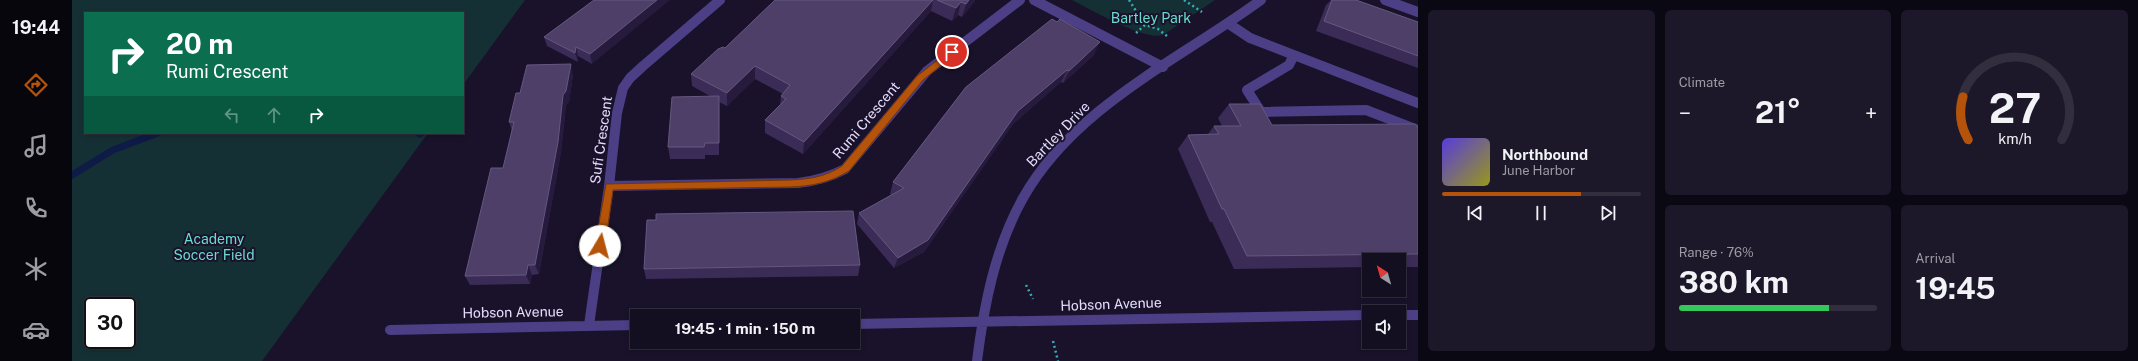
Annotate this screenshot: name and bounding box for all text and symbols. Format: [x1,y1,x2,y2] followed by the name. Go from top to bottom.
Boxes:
[1111,10,1191,26] park label: Bartley Park
[12,17,60,38] text: 19:44
[166,27,233,60] text: 20 m
[100,28,152,80] icon: right
[935,35,969,69] pin
[941,41,963,63] icon: arrive
[166,61,288,82] text: Rumi Crescent
[22,71,50,99] icon: directions
[1679,75,1725,90] text: Climate
[829,78,903,162] street label: Rumi Crescent
[1988,83,2041,132] text: 27
[1755,94,1801,130] text: 21°
[587,95,615,185] street label: Sufi Crescent
[1023,98,1093,170] street label: Bartley Drive
[1679,100,1691,126] text: −
[1865,100,1877,126] text: +
[221,104,243,126] icon: left
[263,104,285,126] icon: ahead
[305,104,327,126] icon: right
[1998,130,2031,147] text: km/h
[22,132,50,160] icon: music
[1502,146,1588,163] text: Northbound
[1502,163,1575,178] text: June Harbor
[22,194,50,222] icon: phone
[1464,202,1486,224] icon: previous
[1530,202,1552,224] icon: pause
[1597,202,1619,224] icon: next
[579,225,621,267] position arrow
[173,231,255,263] park label: Academy Soccer Field
[1679,245,1754,260] text: Range · 76%
[1915,251,1955,266] text: Arrival
[1362,253,1406,297] north arrow
[1362,253,1406,349] map controls
[22,255,50,283] icon: climate
[1679,264,1789,300] text: 380 km
[1915,270,1996,306] text: 19:45
[1060,294,1162,314] street label: Hobson Avenue
[84,297,136,349] speed limit sign: 30
[462,303,564,321] street label: Hobson Avenue
[1362,305,1406,349] button: sound
[22,316,50,344] icon: car
[675,320,815,337] text: 19:45 · 1 min · 150 m

